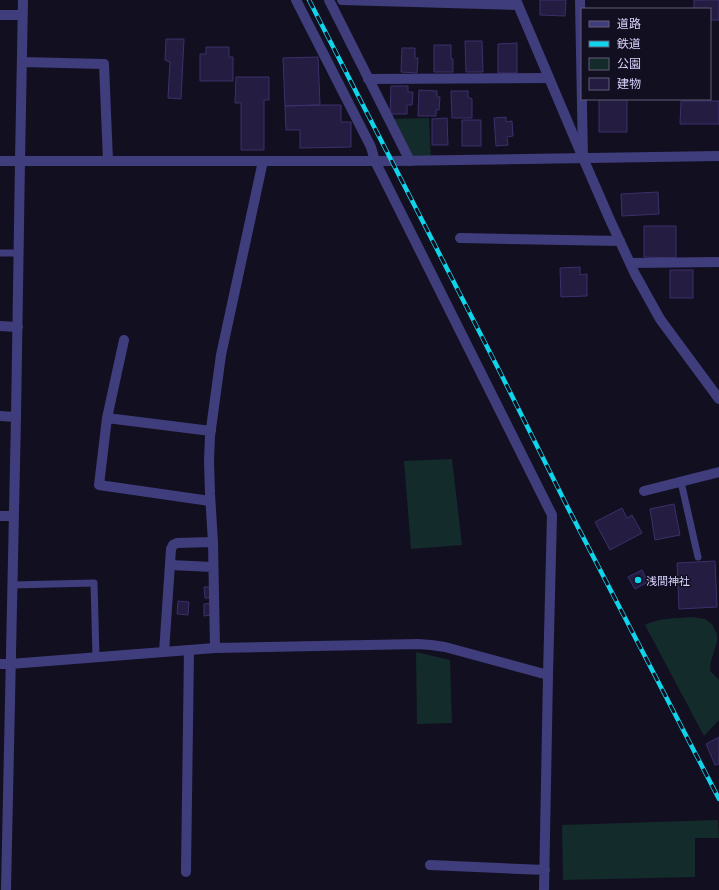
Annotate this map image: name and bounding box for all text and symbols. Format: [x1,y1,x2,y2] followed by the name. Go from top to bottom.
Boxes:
[581,8,711,100] legend
[617,16,641,30] text: 道路
[617,36,641,50] text: 鉄道
[617,56,641,70] text: 公園
[617,76,641,90] text: 建物
[646,574,690,587] place label: 浅間神社
[633,575,643,585] marker: 浅間神社

